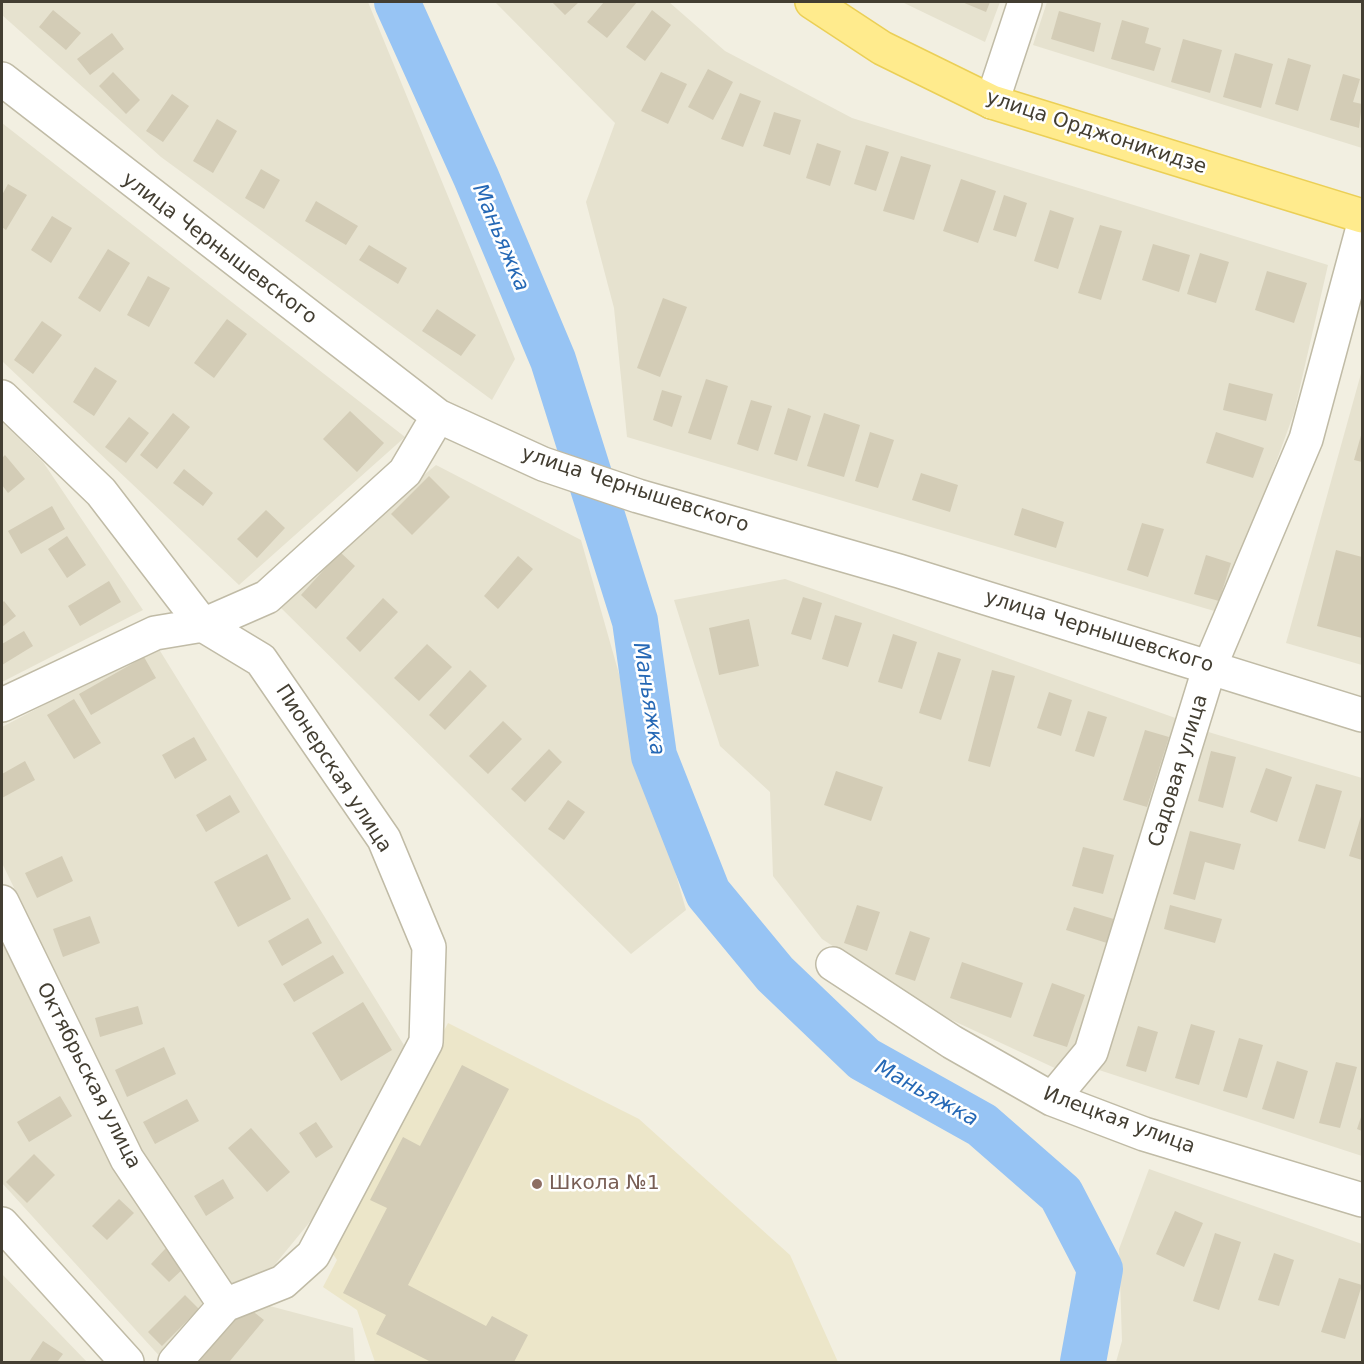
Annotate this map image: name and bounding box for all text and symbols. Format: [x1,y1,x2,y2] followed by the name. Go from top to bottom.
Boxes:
[983,86,1209,180] street label: улица Орджоникидзе
[117,168,321,330] street label: улица Чернышевского
[466,181,534,295] water label: Маньяжка
[518,442,752,538] street label: улица Чернышевского
[982,586,1216,678] street label: улица Чернышевского
[627,641,669,757] water label: Маньяжка
[270,680,396,858] street label: Пионерская улица
[1144,692,1214,850] street label: Садовая улица
[31,979,145,1173] street label: Октябрьская улица
[870,1055,982,1133] water label: Маньяжка
[1040,1082,1198,1160] street label: Илецкая улица
[549,1172,660,1196] place label: Школа №1
[530,1177,544,1191] marker: Школа №1

